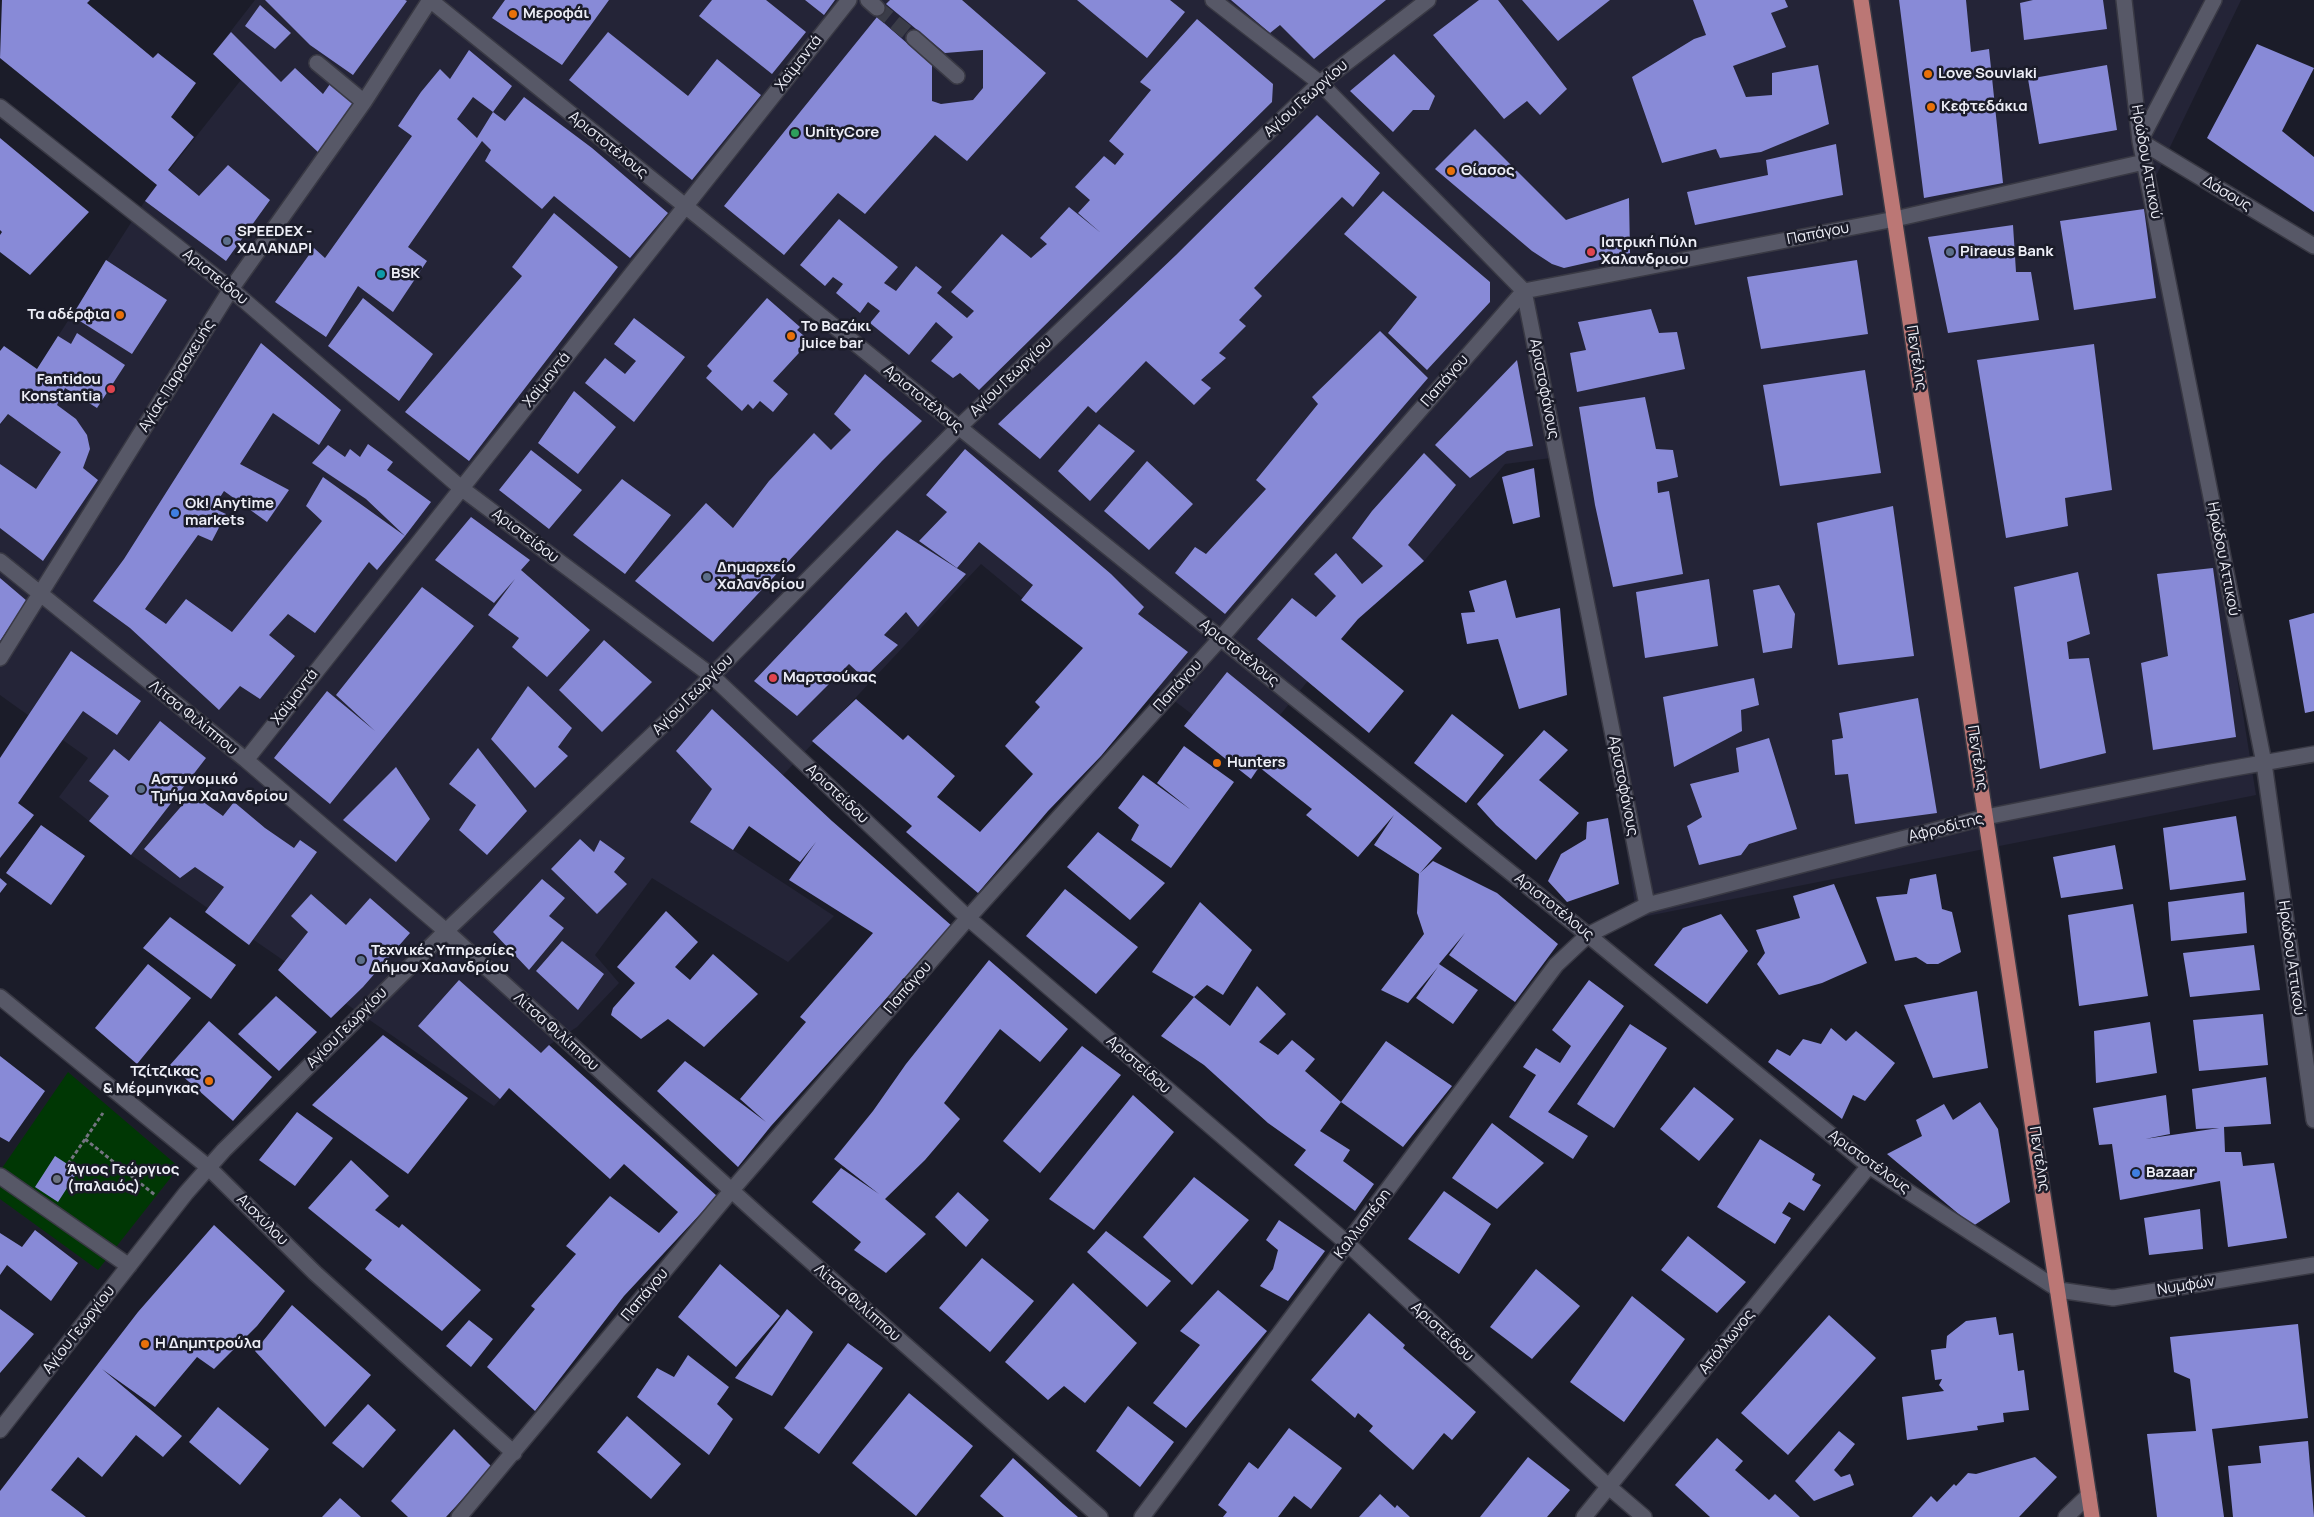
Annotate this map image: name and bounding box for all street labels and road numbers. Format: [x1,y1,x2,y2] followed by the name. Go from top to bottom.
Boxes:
[772,32,826,94] street label: Χαϊμαντά
[1260,57,1352,141] street label: Αγίου Γεωργίου
[2127,104,2165,220] street label: Ηρώδου Αττικού
[565,107,651,183] street label: Αριστοτέλους
[2199,172,2255,216] street label: Δάσους
[1785,219,1851,249] street label: Παπάγου
[179,245,251,309] street label: Αριστείδου
[135,316,219,436] street label: Αγίας Παρασκευής
[1902,324,1930,392] street label: Πεντέλης
[966,333,1056,421] street label: Αγίου Γεωργίου
[1525,337,1563,441] street label: Αριστοφάνους
[519,349,575,411] street label: Χαϊμαντά
[1418,351,1472,411] street label: Παπάγου
[880,361,966,437] street label: Αριστοτέλους
[2203,501,2243,617] street label: Ηρώδου Αττικού
[488,505,562,567] street label: Αριστείδου
[1196,615,1282,691] street label: Αριστοτέλους
[649,651,737,739] street label: Αγίου Γεωργίου
[1150,657,1206,715] street label: Παπάγου
[268,666,322,728] street label: Χαϊμαντά
[145,677,241,759] street label: Λίτσα Φιλίππου
[1963,724,1991,792] street label: Πεντέλης
[1604,734,1642,838] street label: Αριστοφάνους
[802,761,872,827] street label: Αριστείδου
[1907,810,1985,846] street label: Αφροδίτης
[1511,869,1597,945] street label: Αριστοτέλους
[2274,900,2308,1016] street label: Ηρώδου Αττικού
[881,958,935,1018] street label: Παπάγου
[303,984,391,1072] street label: Αγίου Γεωργίου
[510,989,602,1075] street label: Λίτσα Φιλίππου
[1102,1032,1174,1098] street label: Αριστείδου
[2025,1125,2053,1193] street label: Πεντέλης
[1824,1126,1914,1198] street label: Αριστοτέλους
[1331,1186,1395,1262] street label: Καλλισπέρη
[233,1191,291,1249] street label: Αισχύλου
[810,1261,904,1345] street label: Λίτσα Φιλίππου
[618,1265,672,1325] street label: Παπάγου
[2156,1273,2216,1299] street label: Νυμφών
[39,1282,119,1378] street label: Αγίου Γεωργίου
[1407,1299,1477,1365] street label: Αριστείδου
[1695,1306,1759,1378] street label: Απόλλωνος

